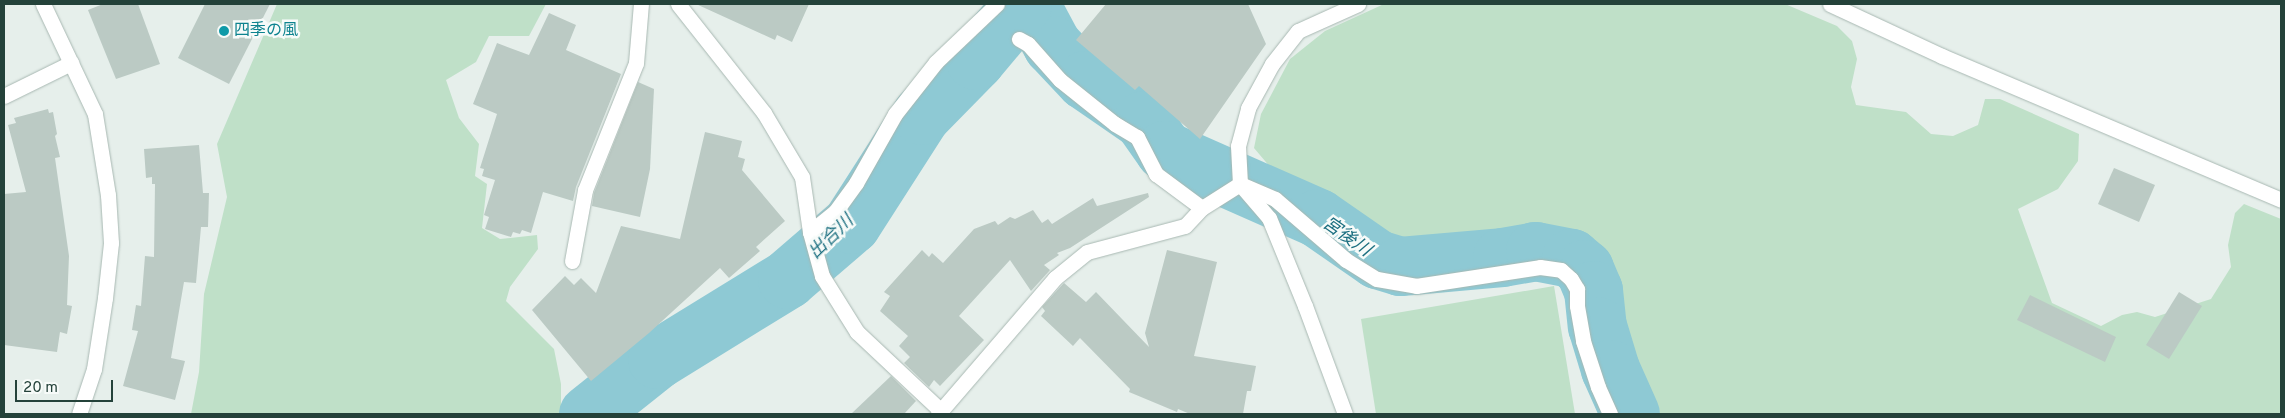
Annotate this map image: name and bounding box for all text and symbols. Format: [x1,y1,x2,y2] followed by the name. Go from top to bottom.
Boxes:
[234,21,298,41] place label: 四季の風
[218,25,230,37] marker: 四季の風
[805,211,859,265] water label: 出合川
[1318,214,1374,262] water label: 宮後川
[18,370,115,402] scale bar
[23,379,58,398] text: 20 m

